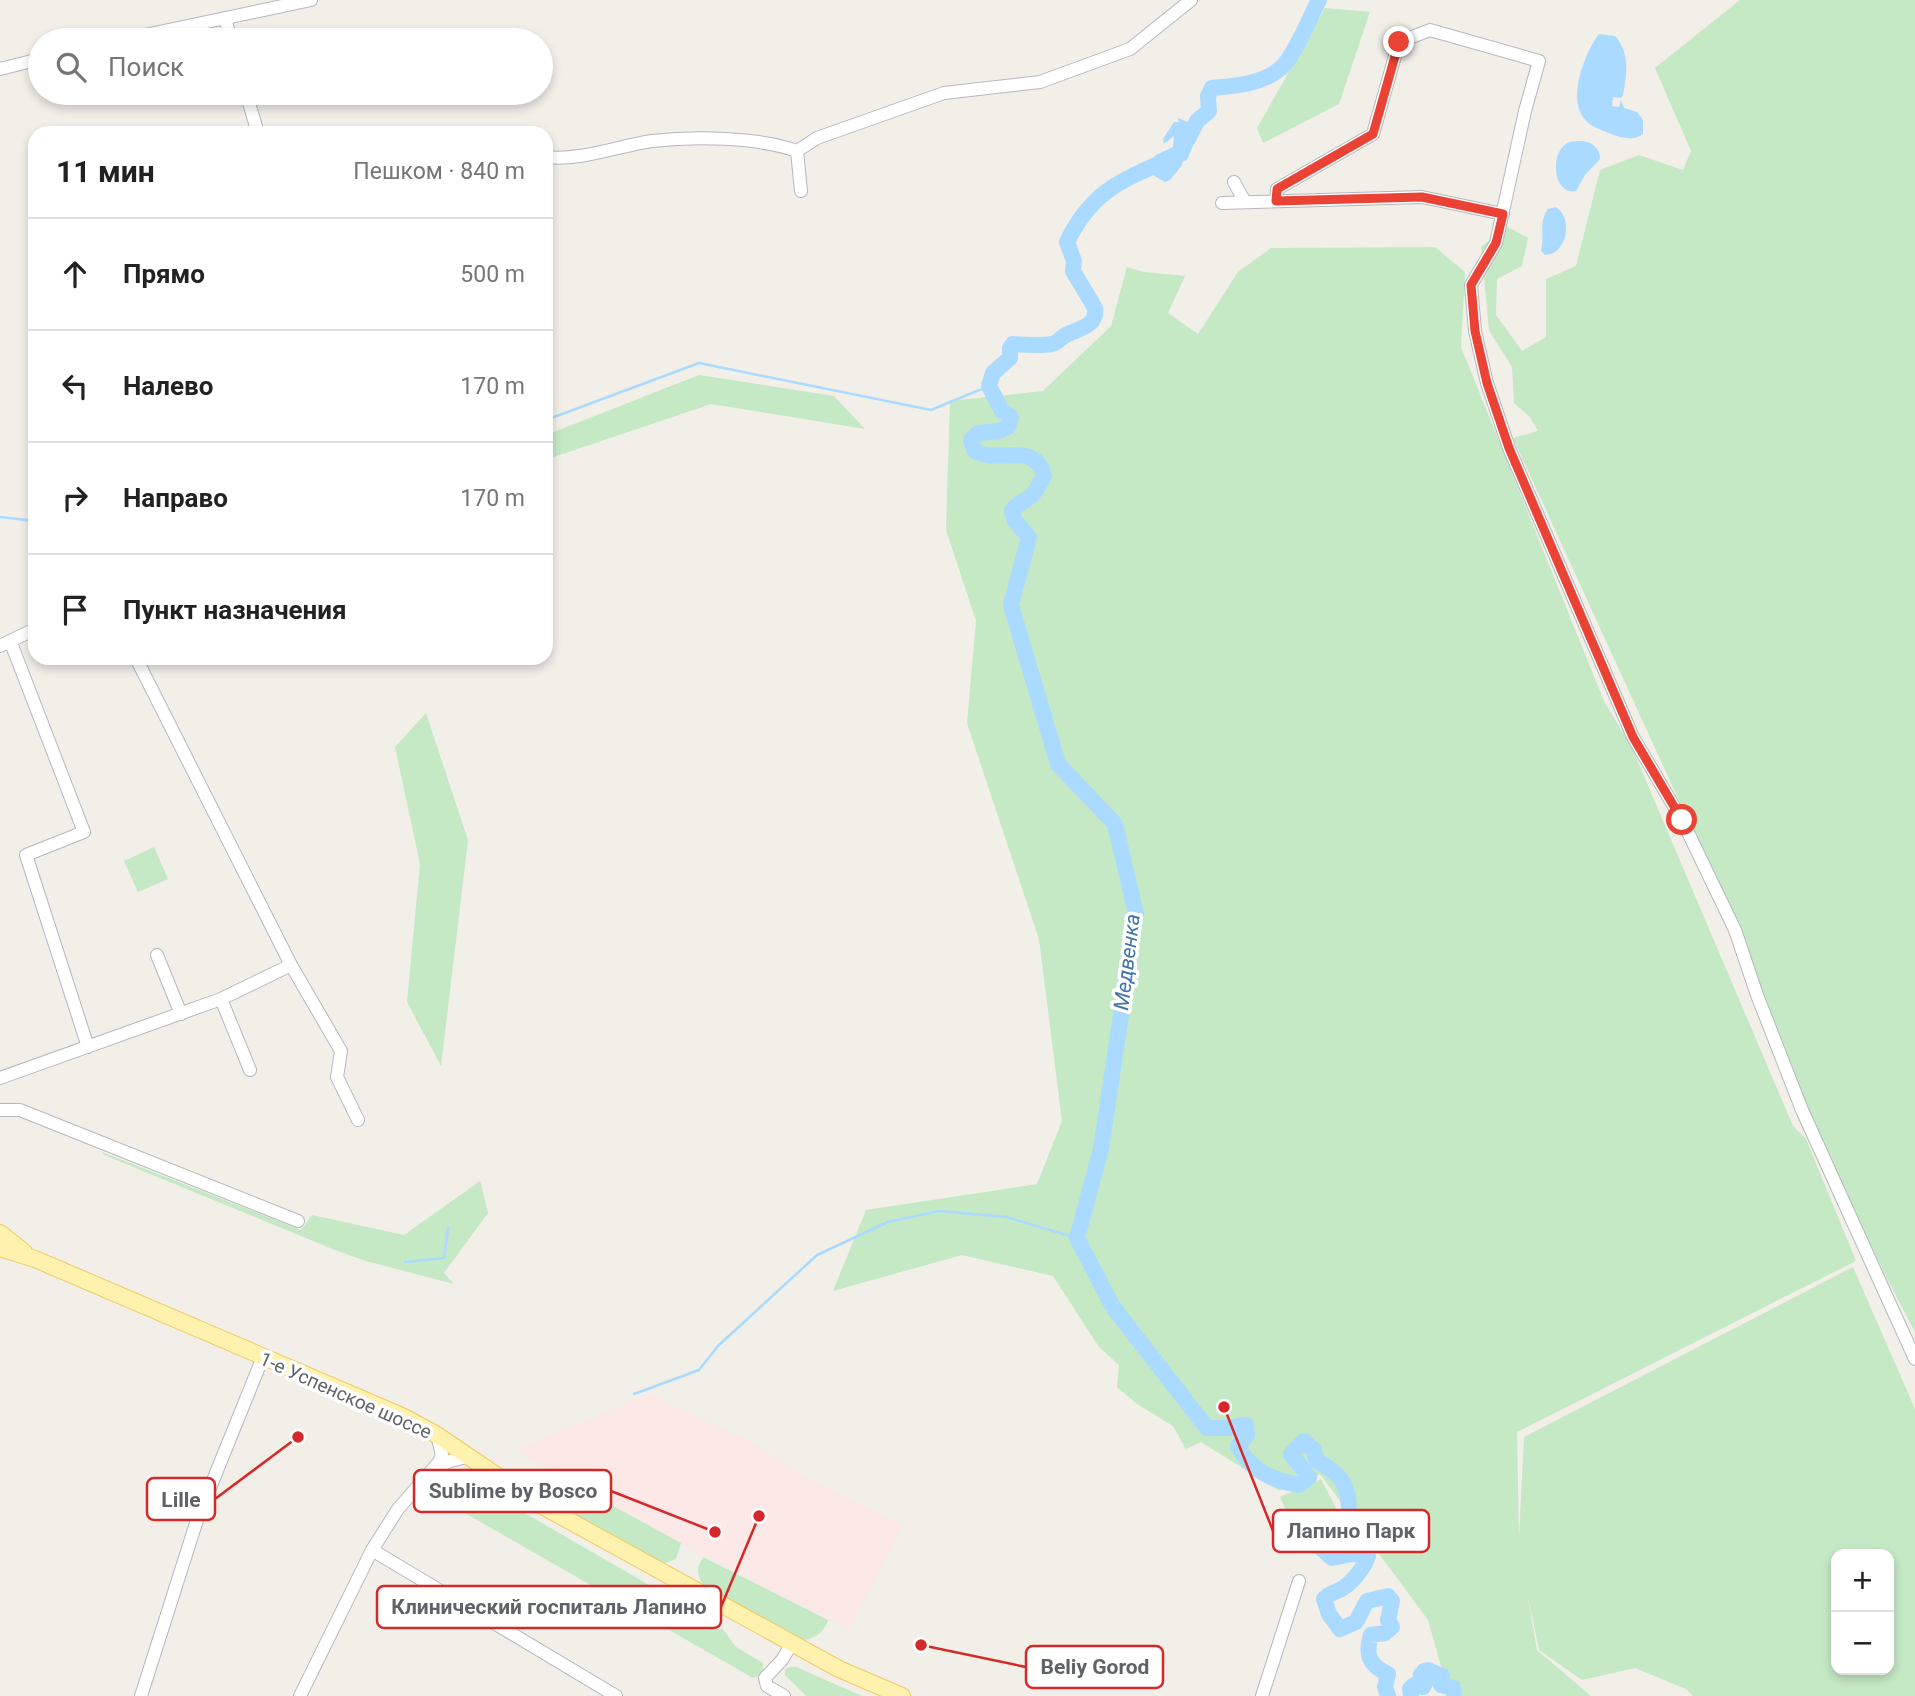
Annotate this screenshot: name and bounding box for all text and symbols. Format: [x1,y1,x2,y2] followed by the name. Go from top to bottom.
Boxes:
[1383,26,1414,57] route end
[28,28,553,105] search box
[52,48,90,86] icon: search
[108,52,184,82] text: Поиск
[56,154,155,189] text: 11 мин
[353,158,525,185] text: Пешком · 840 m
[56,255,94,293] icon: ahead
[123,259,205,289] text: Прямо
[460,261,525,288] text: 500 m
[56,367,94,405] icon: left
[123,371,213,401] text: Налево
[460,373,525,400] text: 170 m
[56,479,94,517] icon: right
[123,483,228,513] text: Направо
[460,485,525,512] text: 170 m
[56,591,94,629] icon: arrive
[123,595,347,625] text: Пункт назначения
[1666,804,1697,835] route start
[1109,912,1145,1012] water label: Медвенка
[256,1347,435,1444] street label: 1-е Успенское шоссе
[414,1470,611,1512] callout: Sublime by Bosco
[147,1478,215,1520] callout: Lille
[429,1479,597,1503] text: Sublime by Bosco
[161,1488,201,1512] text: Lille
[1273,1510,1429,1552] callout: Лапино Парк
[1287,1519,1415,1543] text: Лапино Парк
[1831,1549,1894,1675] map controls
[1831,1549,1894,1612] button: +
[377,1586,721,1628] callout: Клинический госпиталь Лапино
[391,1595,707,1619] text: Клинический госпиталь Лапино
[1831,1612,1894,1675] button: −
[1026,1646,1163,1688] callout: Beliy Gorod
[1041,1655,1149,1679] text: Beliy Gorod

